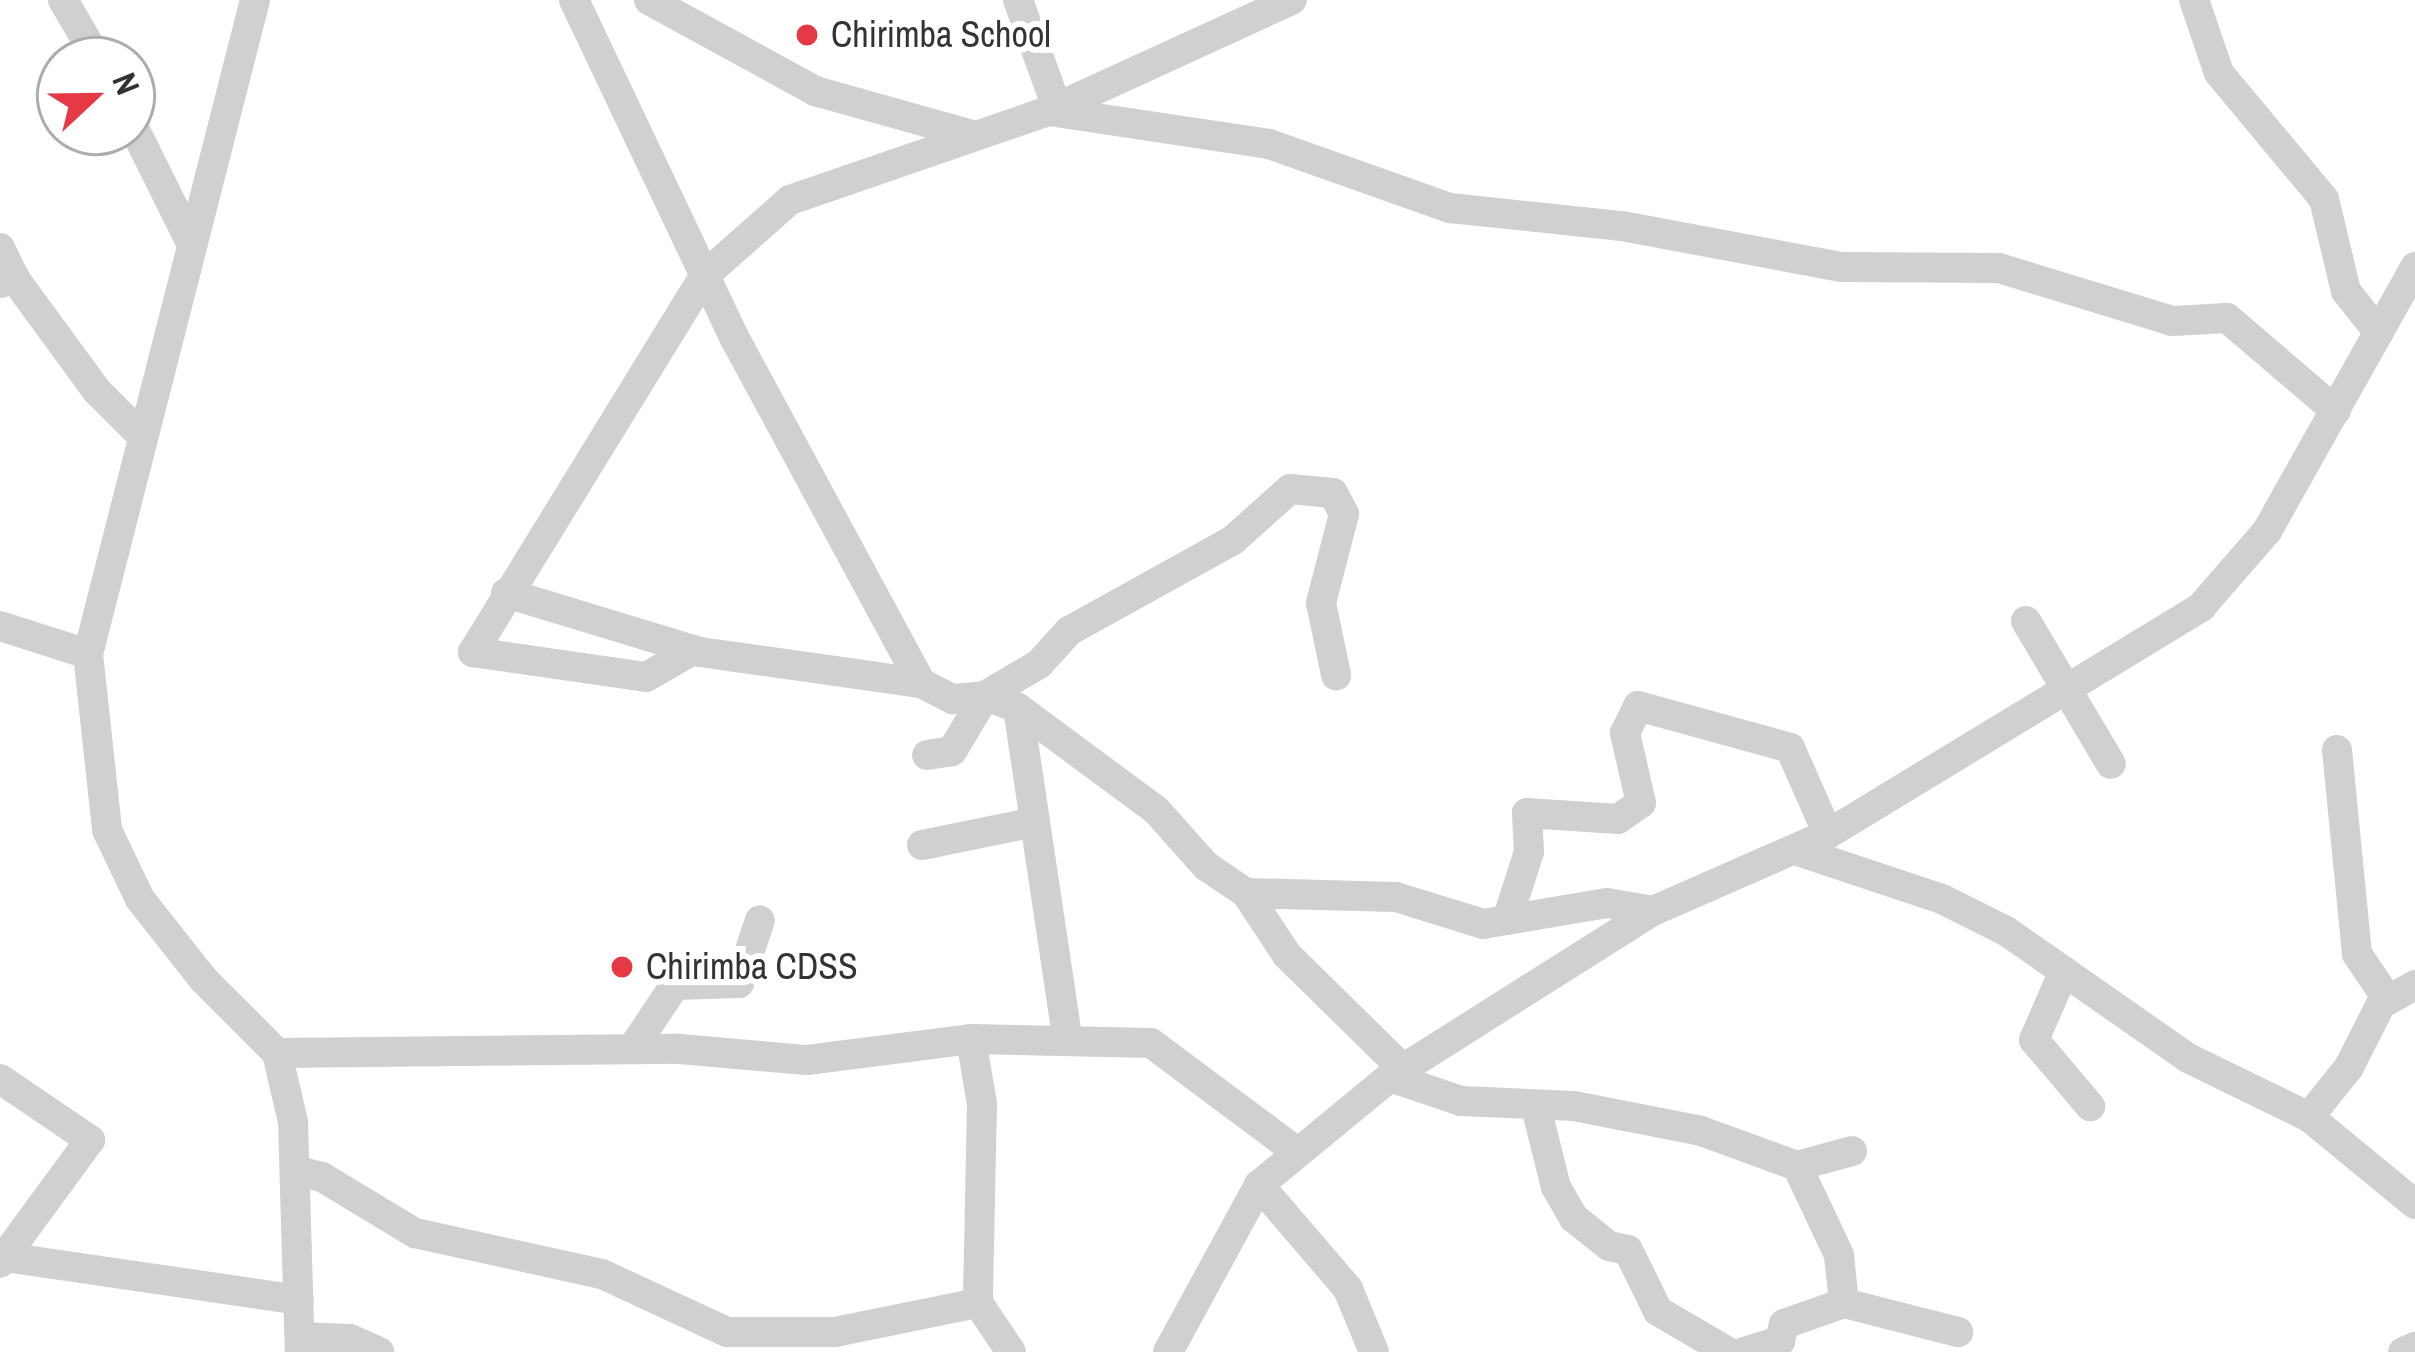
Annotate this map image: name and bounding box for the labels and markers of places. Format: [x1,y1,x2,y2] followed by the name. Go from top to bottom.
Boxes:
[831,13,1051,57] place label: Chirimba School
[794,22,820,48] marker: Chirimba School
[646,945,858,989] place label: Chirimba CDSS
[609,954,635,980] marker: Chirimba CDSS

